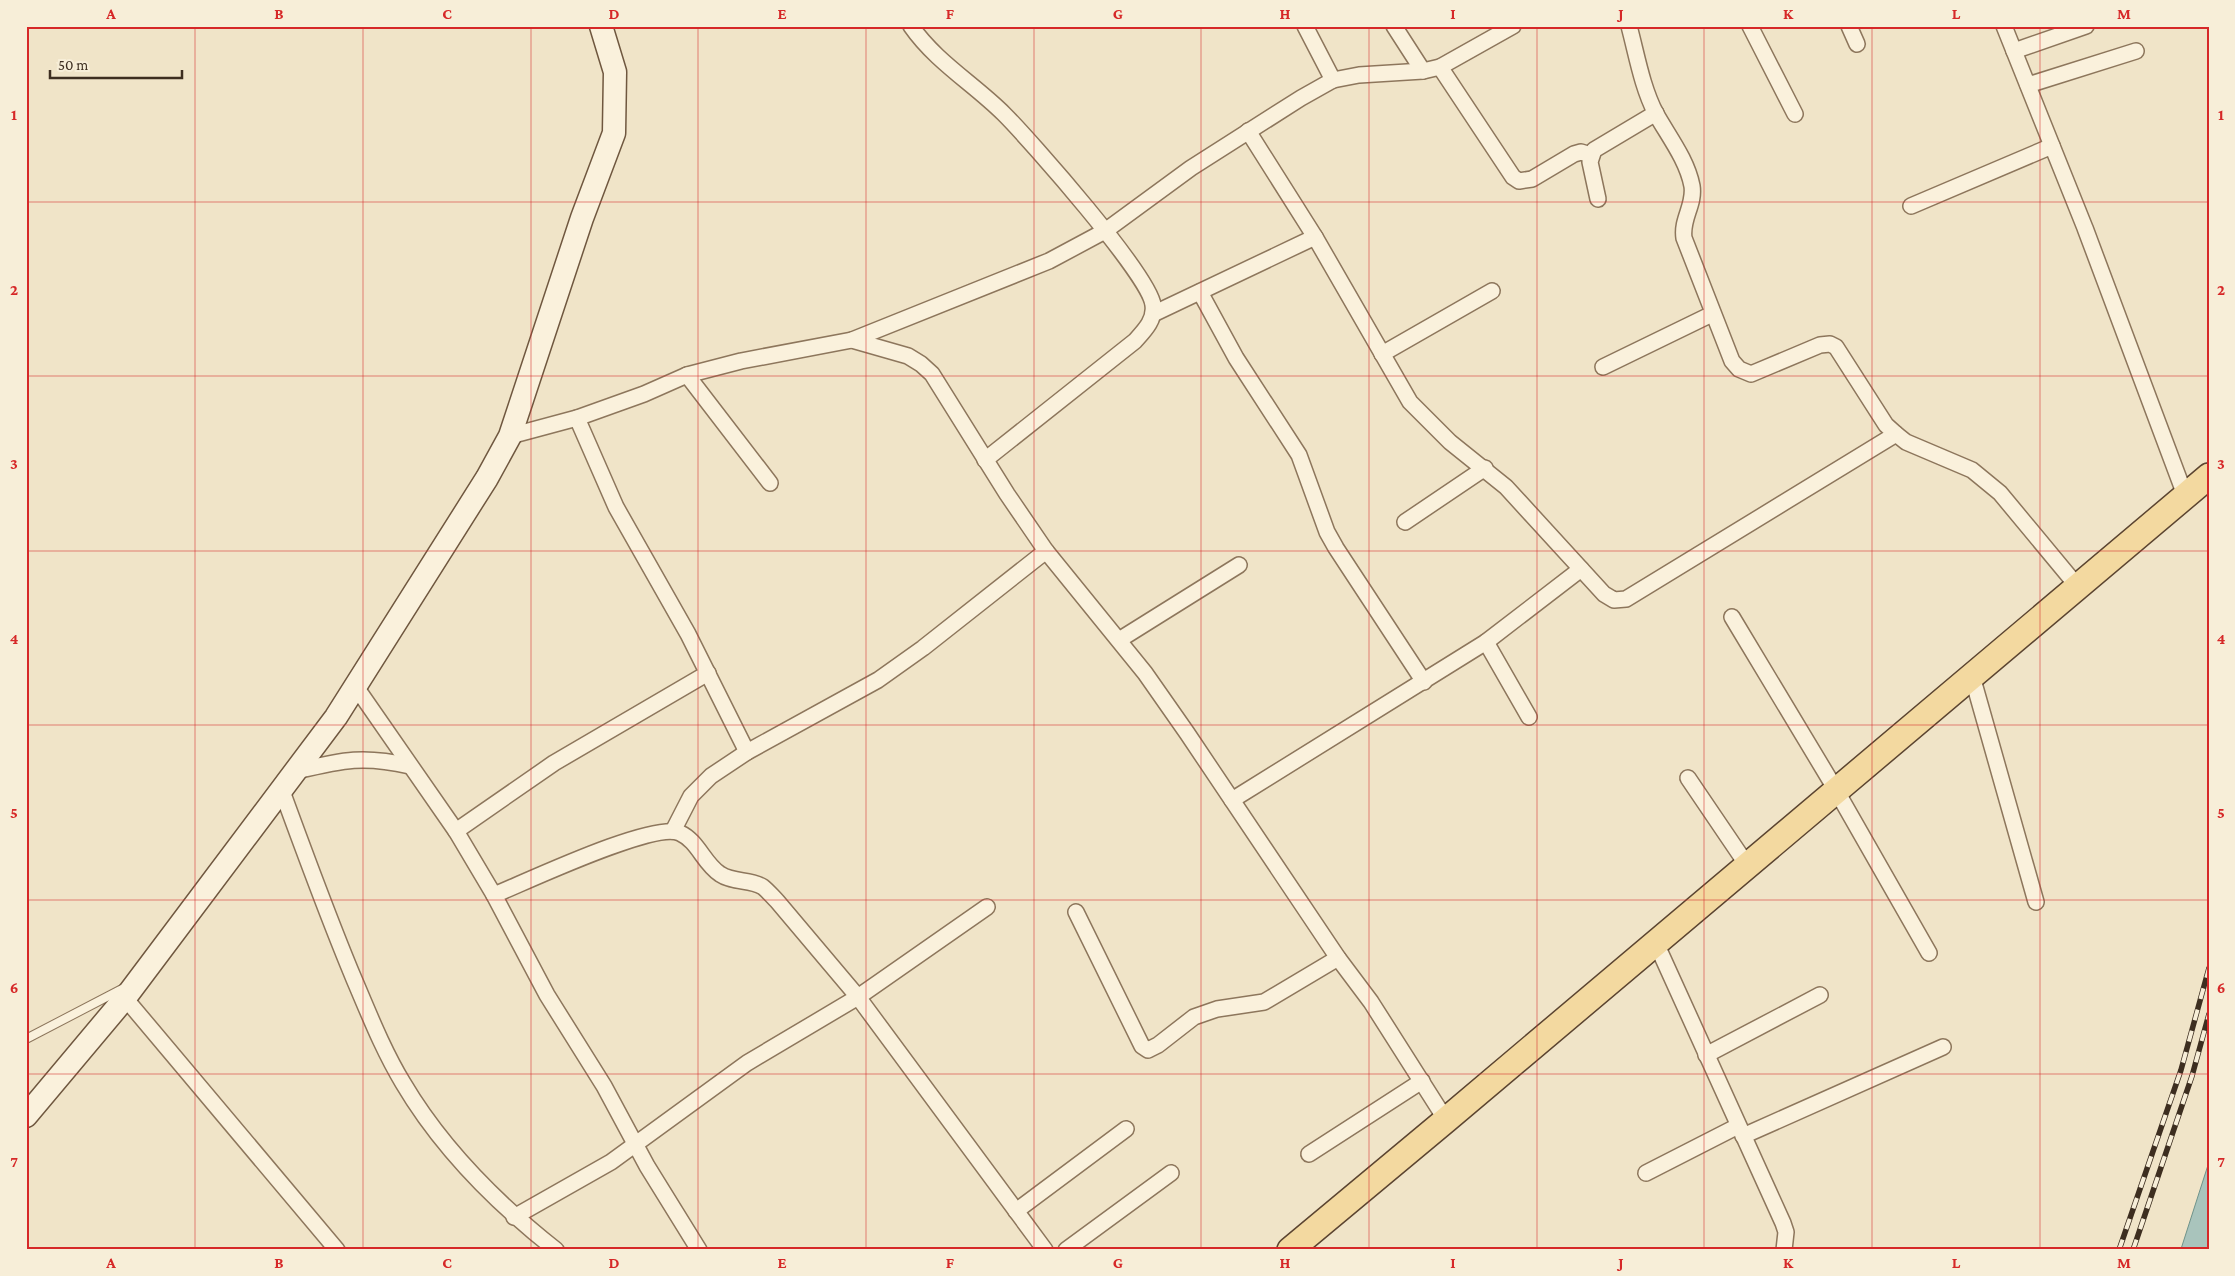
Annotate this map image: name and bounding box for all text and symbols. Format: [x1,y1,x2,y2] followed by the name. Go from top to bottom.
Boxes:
[105,5,116,22] text: A
[274,5,284,22] text: B
[442,5,452,22] text: C
[608,5,620,22] text: D
[777,5,787,22] text: E
[946,5,955,22] text: F
[1113,5,1123,22] text: G
[1280,5,1291,22] text: H
[1450,5,1456,22] text: I
[1616,5,1624,22] text: J
[1783,5,1794,22] text: K
[1952,5,1961,22] text: L
[2117,5,2131,22] text: M
[50,48,182,80] scale bar
[58,57,88,73] text: 50 m
[11,106,17,123] text: 1
[2218,106,2224,123] text: 1
[10,281,18,298] text: 2
[2217,281,2225,298] text: 2
[10,455,18,472] text: 3
[2217,455,2225,472] text: 3
[10,630,19,647] text: 4
[2217,630,2226,647] text: 4
[10,804,18,821] text: 5
[2217,804,2225,821] text: 5
[10,979,18,996] text: 6
[2217,979,2225,996] text: 6
[10,1153,18,1170] text: 7
[2217,1153,2225,1170] text: 7
[105,1254,116,1271] text: A
[274,1254,284,1271] text: B
[442,1254,452,1271] text: C
[608,1254,620,1271] text: D
[777,1254,787,1271] text: E
[946,1254,955,1271] text: F
[1113,1254,1123,1271] text: G
[1280,1254,1291,1271] text: H
[1450,1254,1456,1271] text: I
[1616,1254,1624,1271] text: J
[1783,1254,1794,1271] text: K
[1952,1254,1961,1271] text: L
[2117,1254,2131,1271] text: M

